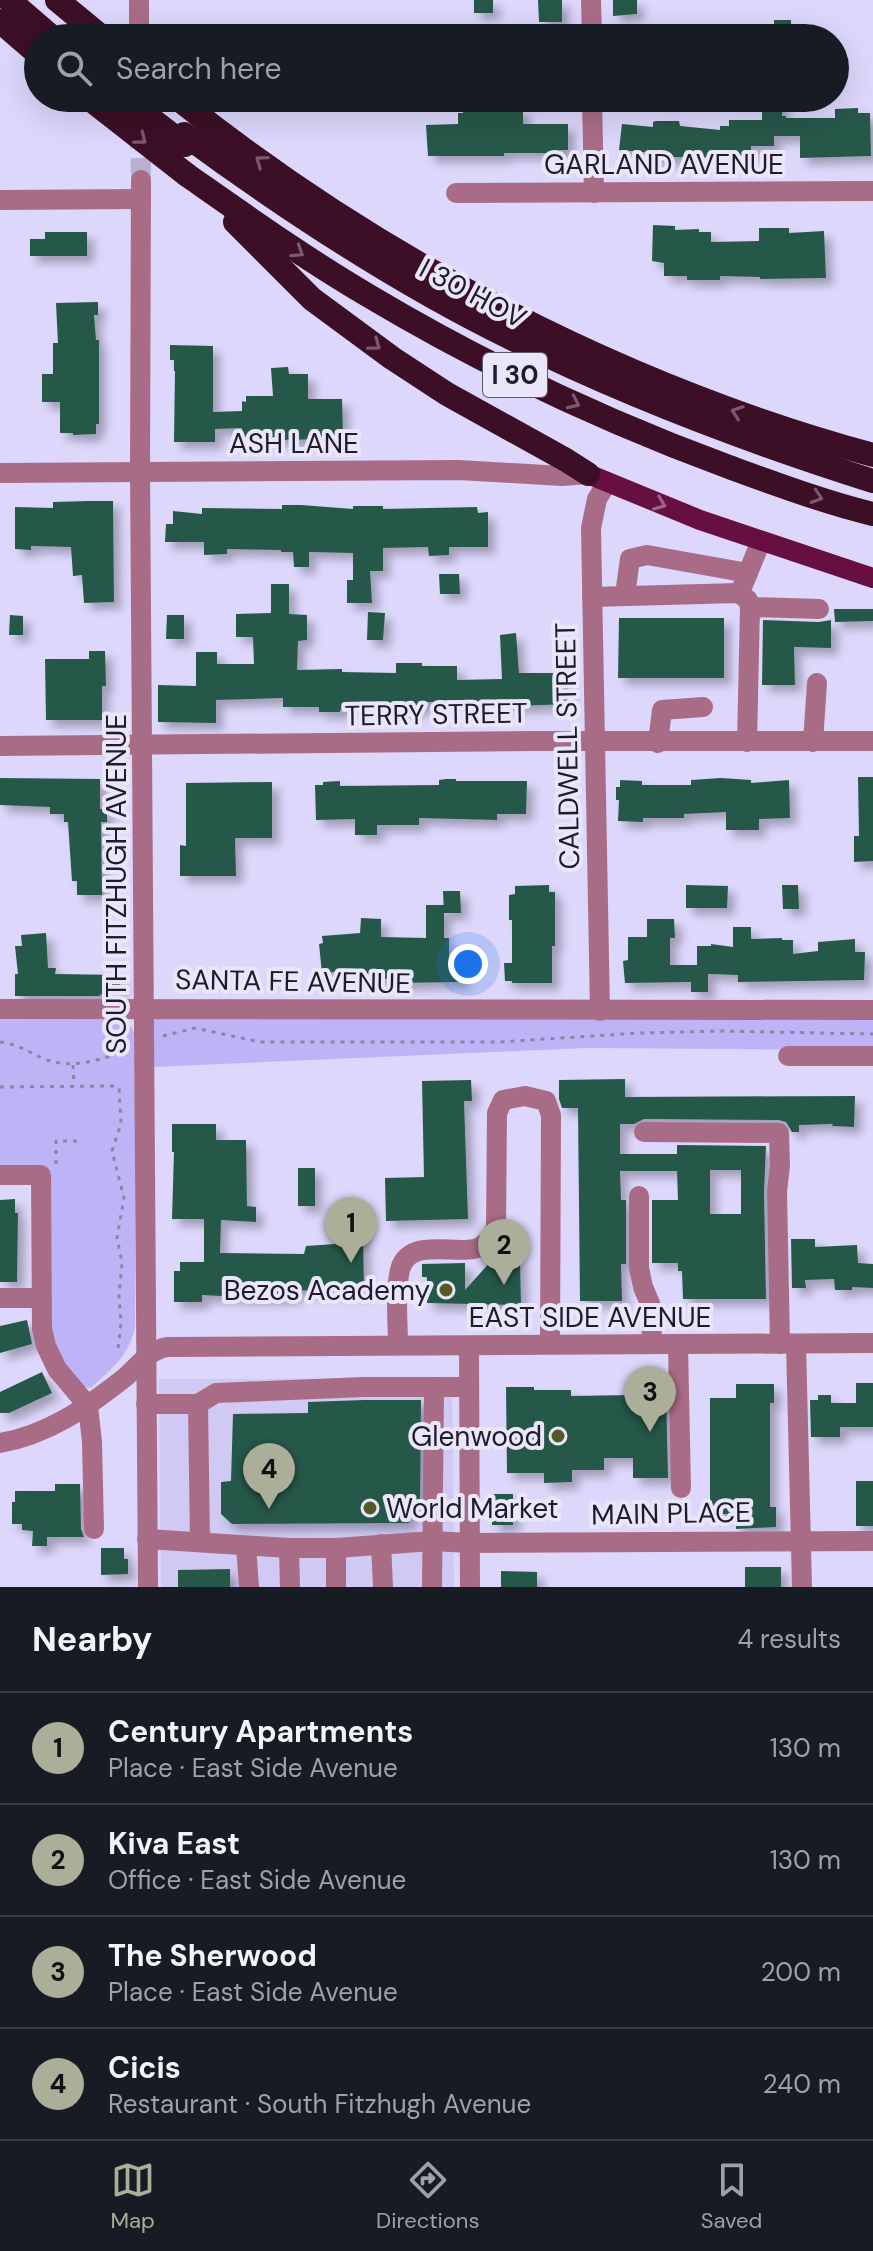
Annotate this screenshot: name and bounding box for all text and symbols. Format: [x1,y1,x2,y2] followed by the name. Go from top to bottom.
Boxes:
[24,24,849,112] search box
[52,46,96,90] icon: search
[116,49,282,88] text: Search here
[132,129,146,144] one-way arrow
[544,146,784,183] street label: GARLAND AVENUE
[255,156,269,171] one-way arrow
[289,242,303,257] one-way arrow
[413,250,533,337] street label: I 30 HOV
[366,336,381,350] one-way arrow
[483,353,547,397] road number: I 30
[566,393,581,409] one-way arrow
[731,405,745,422] one-way arrow
[229,425,359,462] street label: ASH LANE
[809,487,823,503] one-way arrow
[652,494,666,511] one-way arrow
[547,622,588,870] street label: CALDWELL STREET
[344,694,528,735] street label: TERRY STREET
[98,714,135,1054] street label: SOUTH FITZHUGH AVENUE
[448,944,488,984] your location
[175,961,411,1002] street label: SANTA FE AVENUE
[325,1197,377,1263] pin: 1
[478,1219,530,1285] pin: 2
[224,1272,430,1309] place label: Bezos Academy
[437,1281,455,1299] marker: Bezos Academy
[469,1299,711,1336] street label: EAST SIDE AVENUE
[624,1366,676,1432] pin: 3
[411,1418,542,1455] place label: Glenwood
[549,1427,567,1445] marker: Glenwood
[243,1443,295,1509] pin: 4
[386,1490,559,1527] place label: World Market
[591,1494,751,1533] street label: MAIN PLACE
[361,1499,379,1517] marker: World Market
[32,1617,152,1662] text: Nearby
[737,1622,841,1656] text: 4 results
[108,1712,413,1751] text: Century Apartments
[53,1731,63,1765] text: 1
[770,1731,841,1765] text: 130 m
[108,1751,398,1785] text: Place · East Side Avenue
[108,1824,240,1863] text: Kiva East
[50,1843,66,1877] text: 2
[770,1843,841,1877] text: 130 m
[108,1863,406,1897] text: Office · East Side Avenue
[108,1936,317,1975] text: The Sherwood
[50,1955,66,1989] text: 3
[761,1955,841,1989] text: 200 m
[108,1975,398,2009] text: Place · East Side Avenue
[108,2048,181,2087] text: Cicis
[50,2067,66,2101] text: 4
[763,2067,841,2101] text: 240 m
[108,2087,531,2121] text: Restaurant · South Fitzhugh Avenue
[111,2158,155,2235] tab: Map
[376,2158,480,2235] tab: Directions
[701,2158,762,2235] tab: Saved

